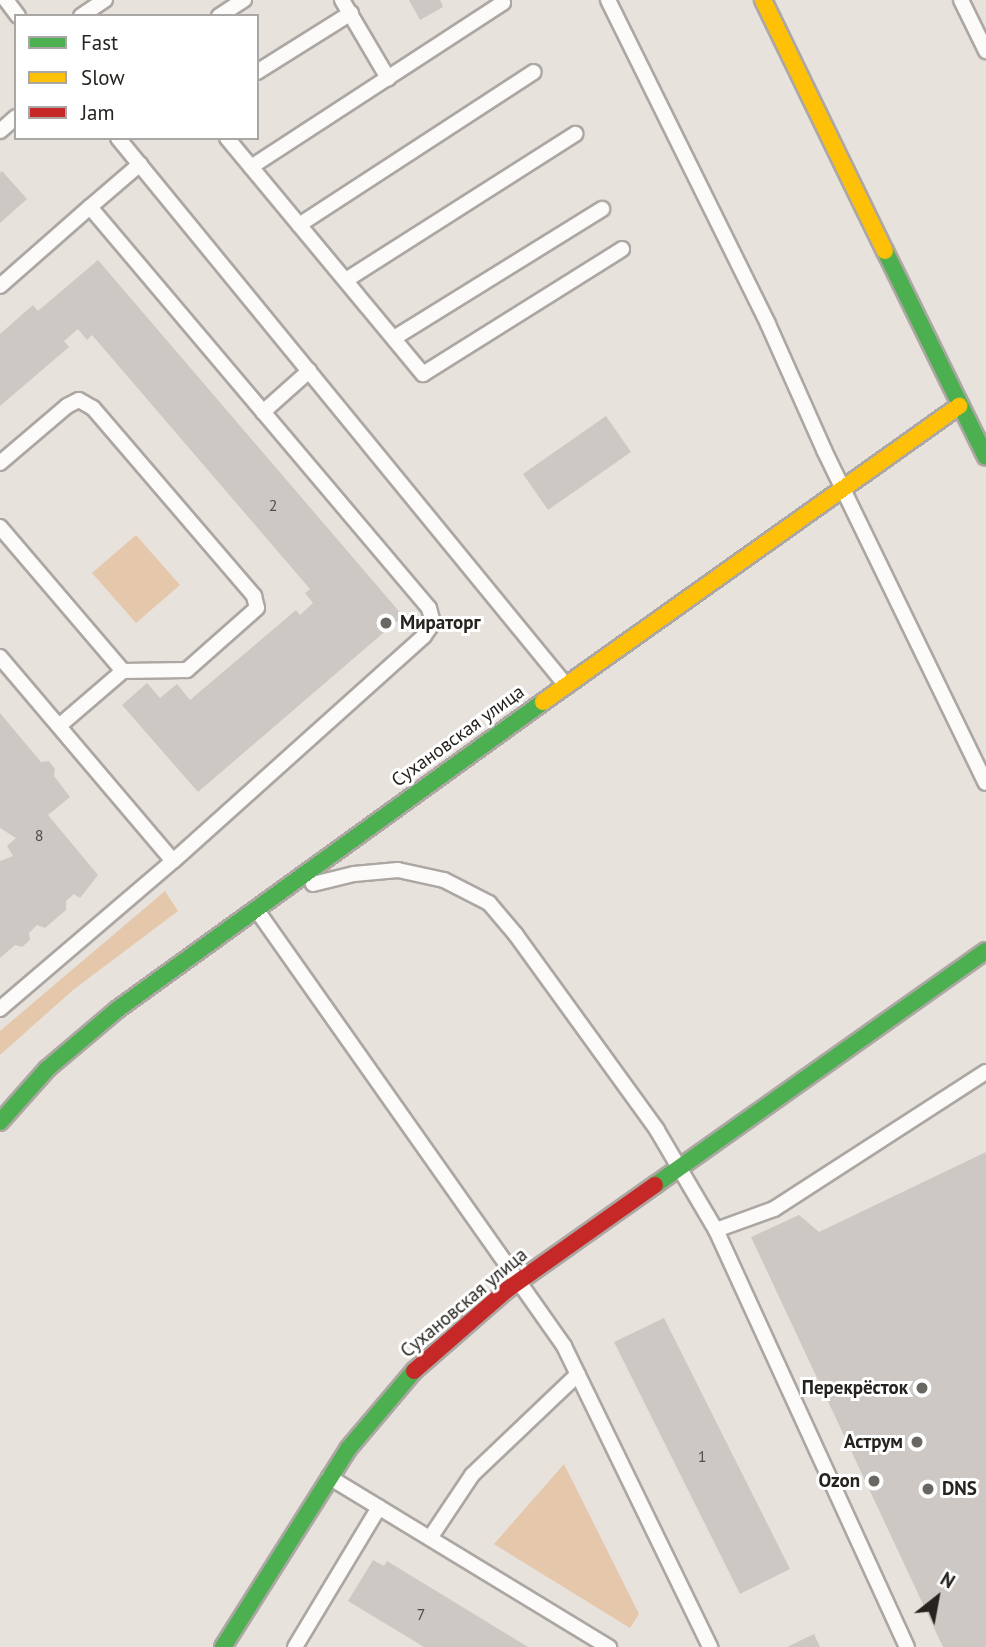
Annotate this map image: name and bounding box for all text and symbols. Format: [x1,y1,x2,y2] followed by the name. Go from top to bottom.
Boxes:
[14,14,259,140] legend
[81,29,118,56] text: Fast
[81,64,125,91] text: Slow
[81,99,115,126] text: Jam
[269,495,277,515] house number: 2
[400,612,481,634] place label: Мираторг
[378,615,394,631] marker: Мираторг
[387,680,529,792] street label: Сухановская улица
[35,825,43,845] house number: 8
[396,1243,532,1363] street label: Сухановская улица
[802,1377,908,1399] place label: Перекрёсток
[914,1380,930,1396] marker: Перекрёсток
[844,1431,903,1453] place label: Аструм
[909,1434,925,1450] marker: Аструм
[698,1446,706,1466] house number: 1
[818,1470,860,1492] place label: Ozon
[866,1473,882,1489] marker: Ozon
[942,1478,977,1500] place label: DNS
[920,1481,936,1497] marker: DNS
[902,1563,972,1633] north arrow
[936,1566,959,1593] text: N
[417,1604,425,1624] house number: 7

